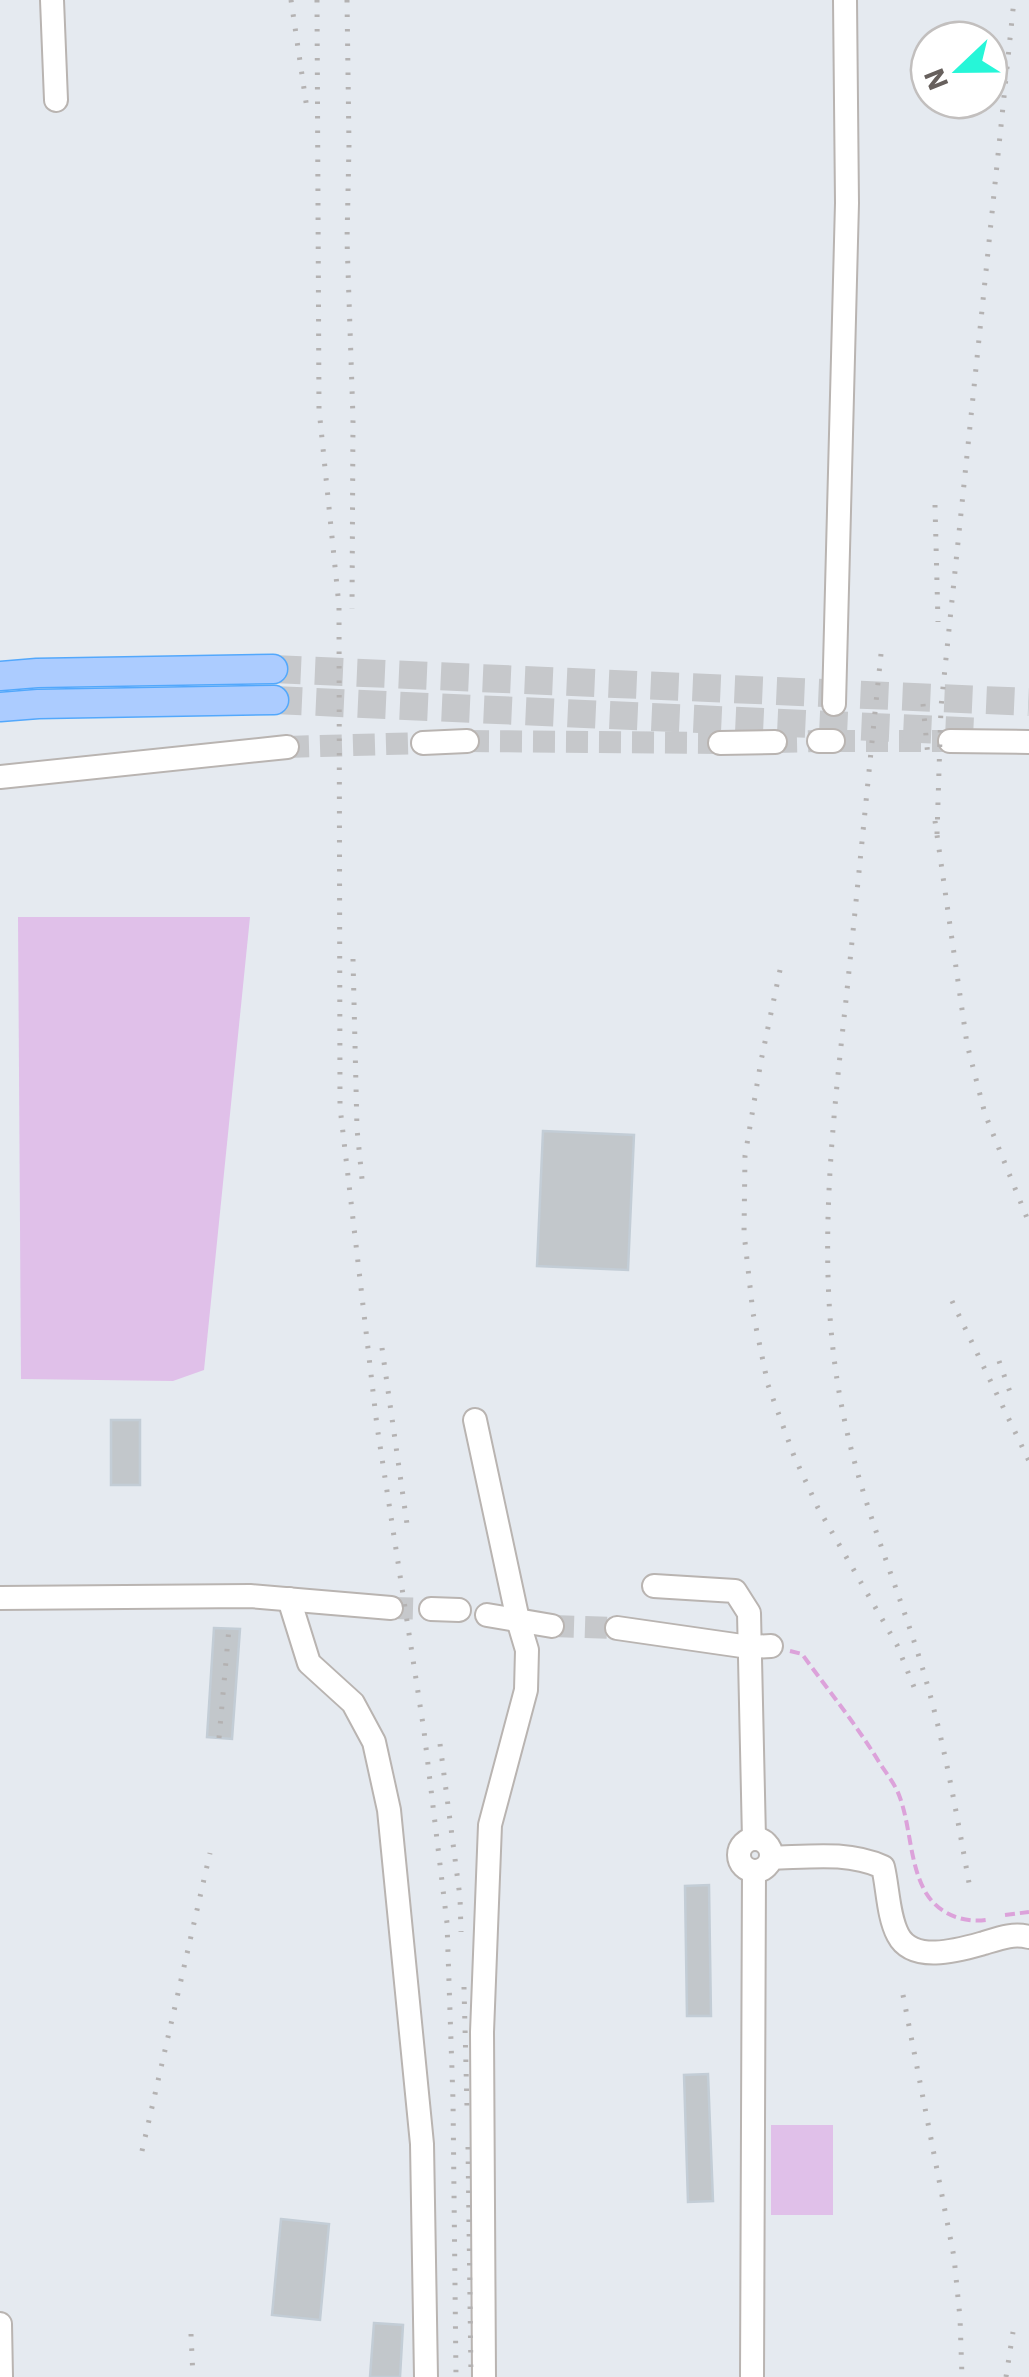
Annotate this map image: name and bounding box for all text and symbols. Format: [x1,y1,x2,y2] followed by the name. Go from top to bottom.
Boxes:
[909,20,1009,120] north arrow
[914,63,956,96] text: N

